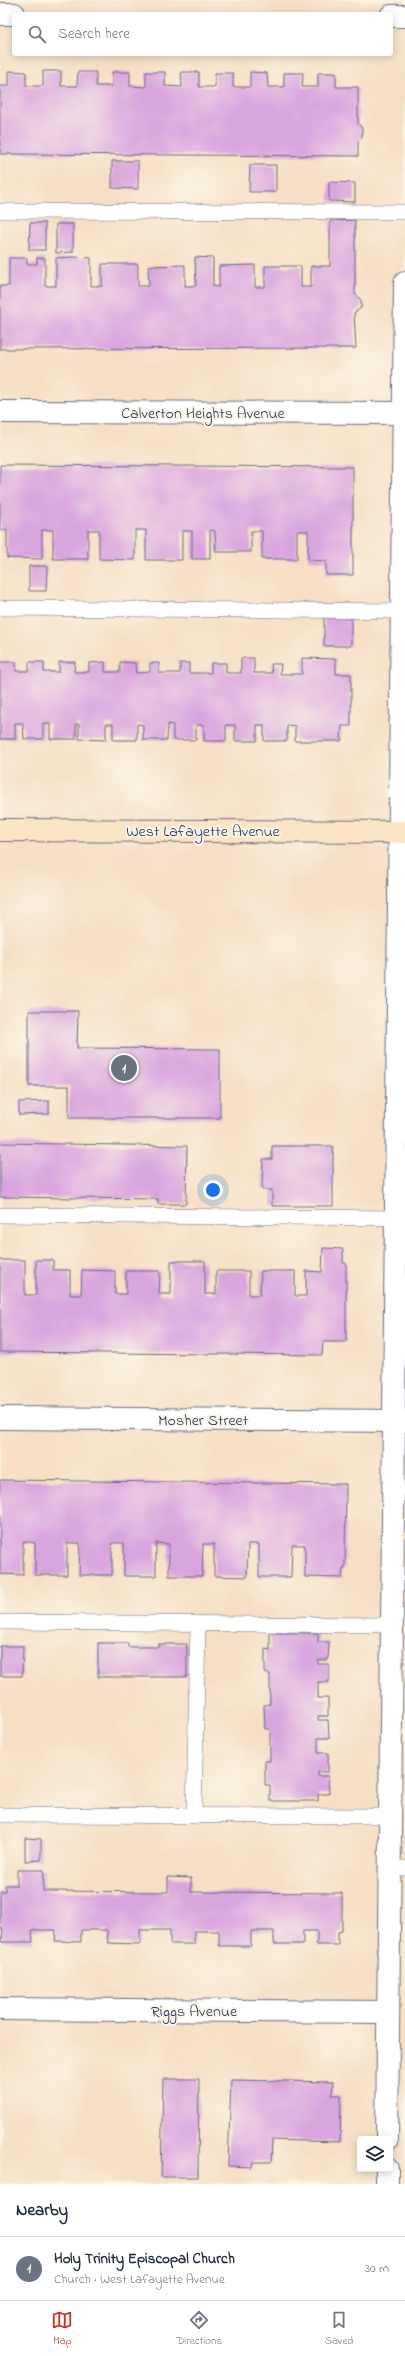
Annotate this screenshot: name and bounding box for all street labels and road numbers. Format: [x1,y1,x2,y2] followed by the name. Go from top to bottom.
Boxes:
[121,402,285,426] street label: Calverton Heights Avenue
[126,820,281,844] street label: West Lafayette Avenue
[158,1409,249,1433] street label: Mosher Street
[151,2000,238,2024] street label: Riggs Avenue

